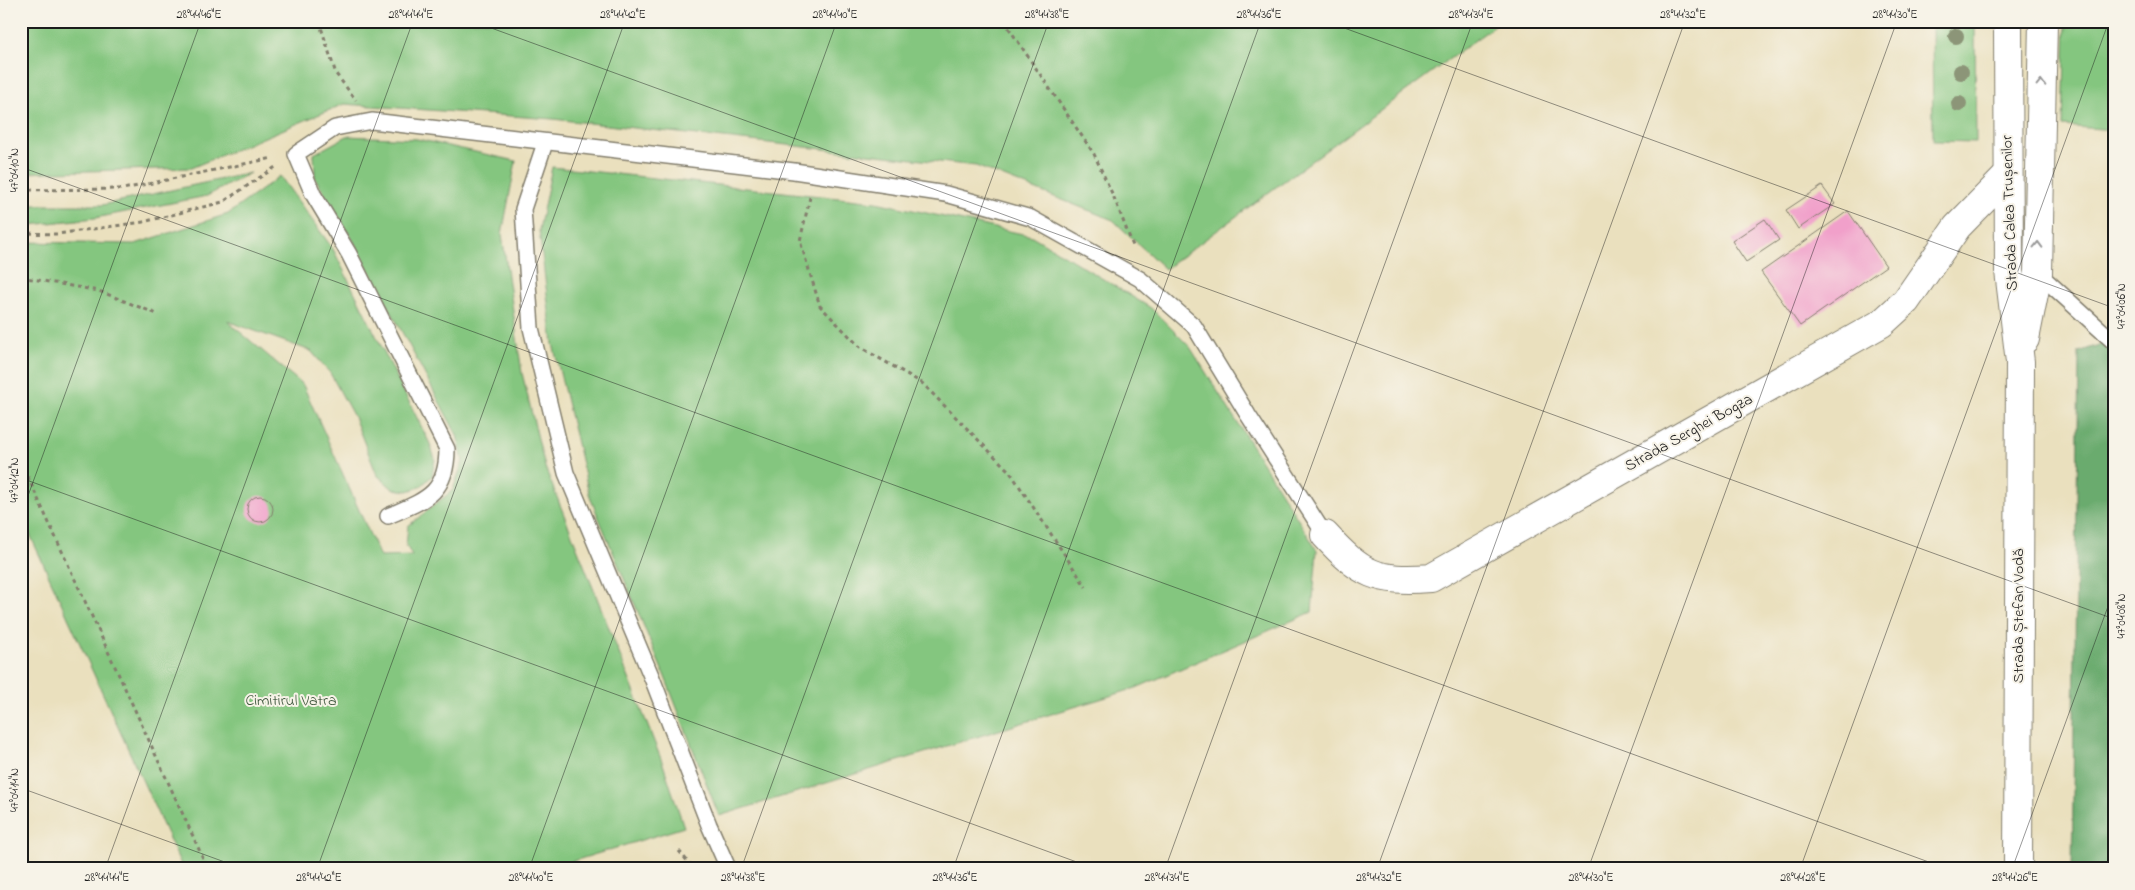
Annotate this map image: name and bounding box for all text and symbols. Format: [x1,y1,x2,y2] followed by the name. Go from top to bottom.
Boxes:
[176,6,222,24] text: 28°44'46"E
[389,6,433,24] text: 28°44'44"E
[600,6,646,24] text: 28°44'42"E
[812,6,858,24] text: 28°44'40"E
[1025,6,1069,24] text: 28°44'38"E
[1236,6,1282,24] text: 28°44'36"E
[1449,6,1493,24] text: 28°44'34"E
[1660,6,1706,24] text: 28°44'32"E
[1872,6,1918,24] text: 28°44'30"E
[2036,79,2047,87] one-way arrow
[1995,135,2025,291] street label: Strada Calea Trușenilor
[6,148,24,192] text: 47°04'10"N
[2033,241,2043,249] one-way arrow
[2113,283,2131,329] text: 47°04'06"N
[1621,388,1757,478] street label: Strada Serghei Bogza
[6,457,24,503] text: 47°04'12"N
[2007,549,2031,683] street label: Strada Ștefan Vodă
[2113,593,2131,639] text: 47°04'08"N
[245,689,337,713] park label: Cimitirul Vatra
[6,768,24,812] text: 47°04'14"N
[85,869,129,887] text: 28°44'44"E
[296,869,342,887] text: 28°44'42"E
[508,869,554,887] text: 28°44'40"E
[721,869,765,887] text: 28°44'38"E
[932,869,978,887] text: 28°44'36"E
[1145,869,1189,887] text: 28°44'34"E
[1356,869,1402,887] text: 28°44'32"E
[1568,869,1614,887] text: 28°44'30"E
[1780,869,1826,887] text: 28°44'28"E
[1992,869,2038,887] text: 28°44'26"E

